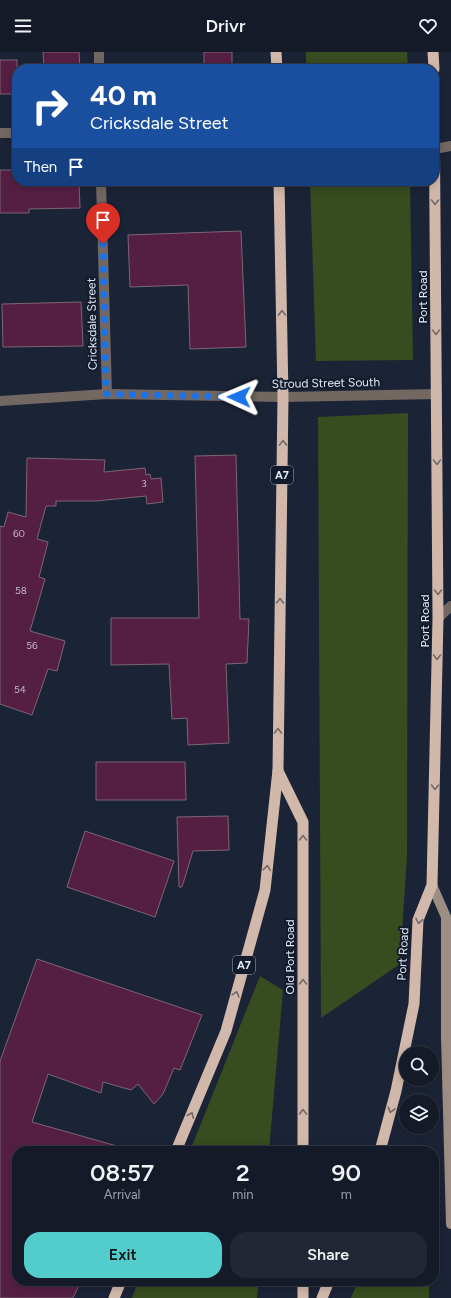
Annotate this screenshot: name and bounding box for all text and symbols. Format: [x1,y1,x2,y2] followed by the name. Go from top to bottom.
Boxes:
[12,15,34,37] icon: menu
[206,15,245,37] text: Drivr
[417,15,439,37] icon: heart
[90,78,157,112] text: 40 m
[24,80,76,132] icon: right
[90,112,228,134] text: Cricksdale Street
[65,156,87,178] icon: arrive
[24,158,57,176] text: Then
[431,199,439,205] one-way arrow
[86,203,120,244] pin
[92,209,114,231] icon: arrive
[416,271,430,323] street label: Port Road
[84,277,100,370] street label: Cricksdale Street
[277,310,286,316] one-way arrow
[432,329,440,335] one-way arrow
[272,375,381,391] street label: Stroud Street South
[218,376,260,418] position arrow
[279,440,287,446] one-way arrow
[433,459,441,465] one-way arrow
[271,466,293,484] road number: A7
[141,477,147,490] house number: 3
[13,527,25,540] house number: 60
[15,584,27,597] house number: 58
[434,589,442,595] one-way arrow
[418,595,432,647] street label: Port Road
[276,598,284,604] one-way arrow
[26,639,38,652] house number: 56
[433,654,441,660] one-way arrow
[14,683,26,696] house number: 54
[274,728,283,734] one-way arrow
[430,784,439,790] one-way arrow
[299,835,307,841] one-way arrow
[263,865,272,871] one-way arrow
[415,918,424,925] one-way arrow
[283,920,297,994] street label: Old Port Road
[395,927,411,981] street label: Port Road
[233,956,255,974] road number: A7
[299,979,307,985] one-way arrow
[232,990,240,997] one-way arrow
[399,1046,439,1134] map controls
[399,1046,439,1086] button: search
[399,1094,439,1134] button: layers
[387,1107,396,1114] one-way arrow
[299,1109,307,1115] one-way arrow
[186,1112,194,1119] one-way arrow
[90,1158,154,1187] text: 08:57
[236,1158,250,1187] text: 2
[332,1158,361,1187] text: 90
[104,1187,140,1202] text: Arrival
[232,1187,254,1202] text: min
[341,1187,352,1202] text: m
[24,1232,222,1278] button: Exit
[230,1232,427,1278] button: Share

